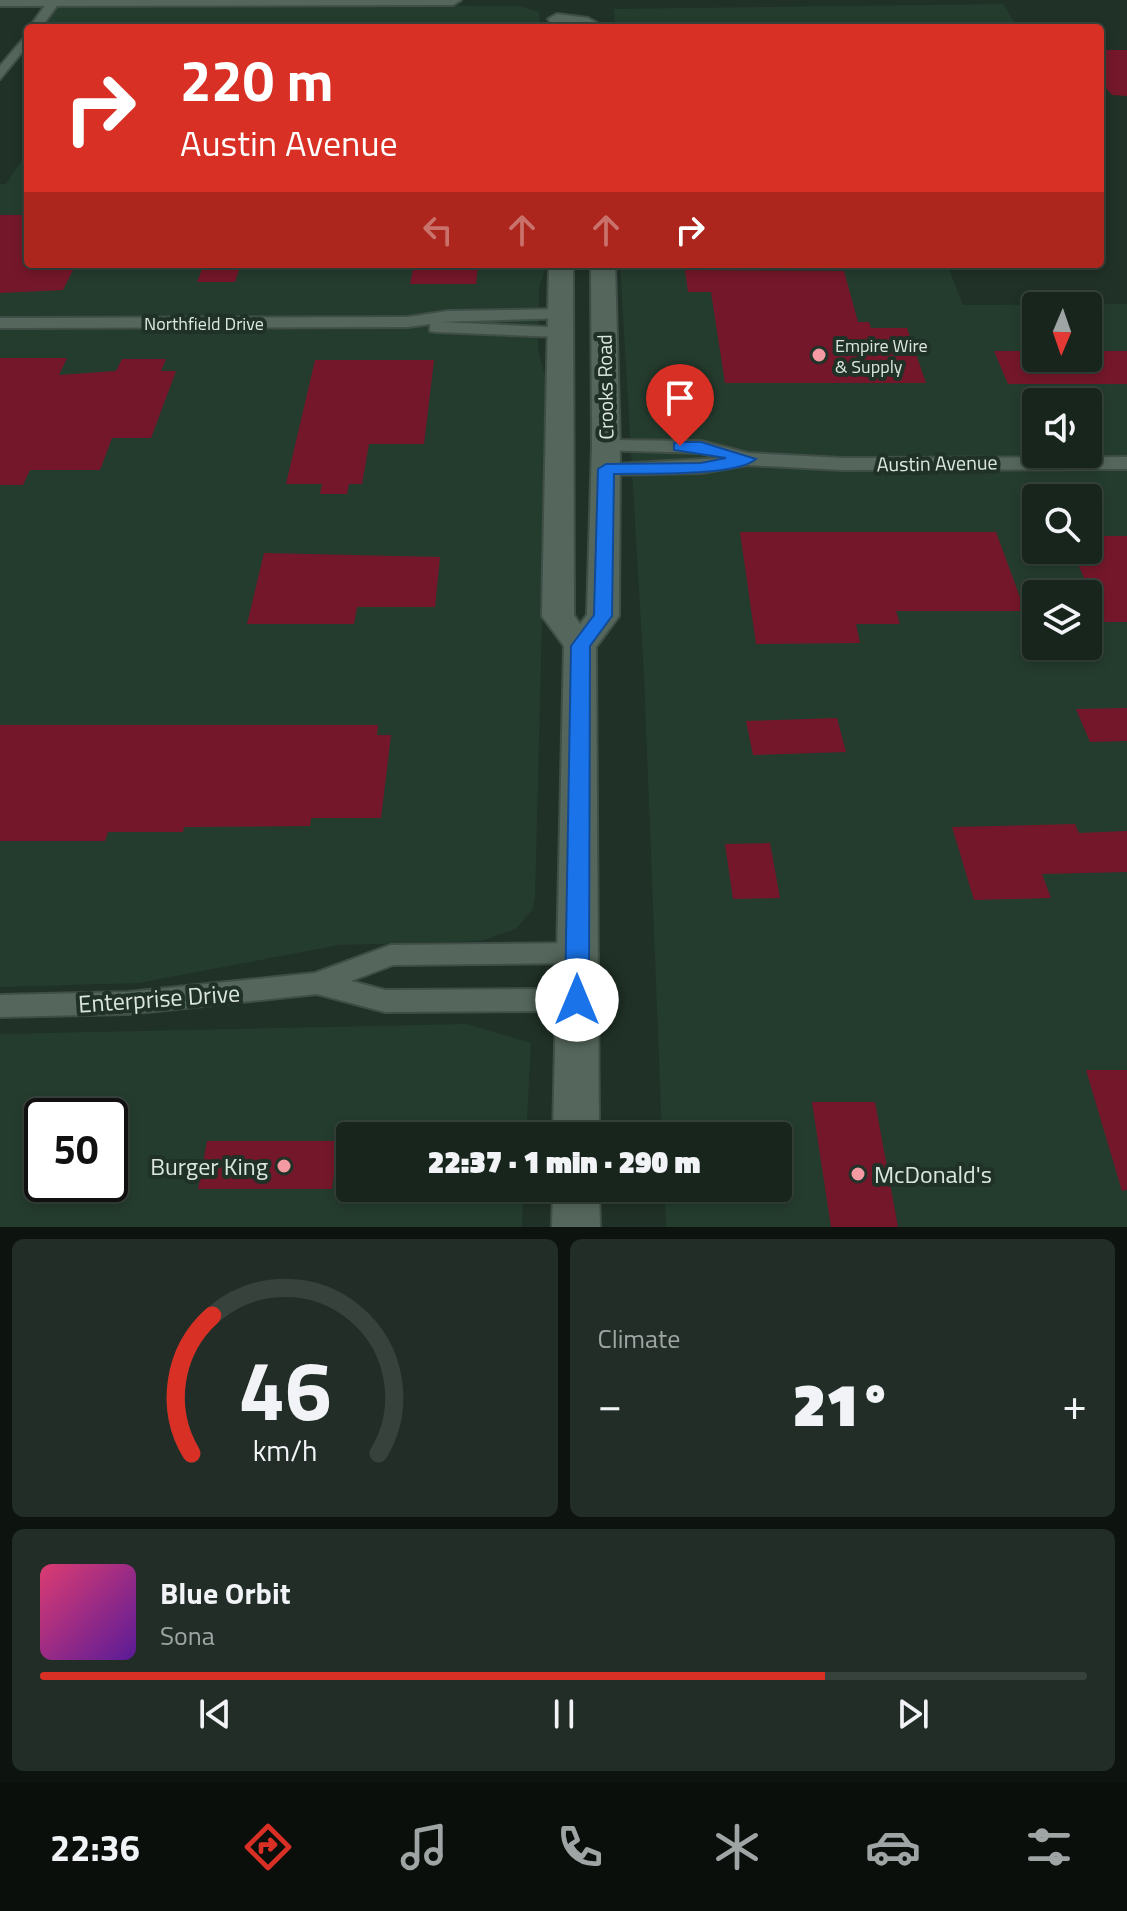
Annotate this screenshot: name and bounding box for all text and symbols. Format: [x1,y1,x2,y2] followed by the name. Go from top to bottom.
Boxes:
[180,38,333,123] text: 220 m
[48,56,152,160] icon: right
[180,115,398,170] text: Austin Avenue
[416,208,460,252] icon: left
[500,208,544,252] icon: ahead
[584,208,628,252] icon: ahead
[668,208,712,252] icon: right
[1022,292,1102,372] north arrow
[1022,292,1102,660] map controls
[144,310,264,337] street label: Northfield Drive
[835,332,928,380] place label: Empire Wire & Supply
[589,334,621,440] street label: Crooks Road
[810,346,828,364] marker: Empire Wire & Supply
[646,364,714,446] pin
[658,376,702,420] icon: arrive
[1022,388,1102,468] button: sound
[876,446,998,480] street label: Austin Avenue
[1022,484,1102,564] button: search
[1022,580,1102,660] button: layers
[535,958,619,1042] position arrow
[77,974,241,1022] street label: Enterprise Drive
[24,1098,128,1202] speed limit sign: 50
[428,1139,700,1185] text: 22:37 · 1 min · 290 m
[150,1148,268,1184] place label: Burger King
[874,1156,992,1192] place label: McDonald's
[275,1157,293,1175] marker: Burger King
[849,1165,867,1183] marker: McDonald's
[598,1319,680,1358] text: Climate
[238,1326,331,1452] text: 46
[793,1358,892,1449] text: 21°
[598,1370,622,1437] text: −
[1062,1370,1087,1437] text: +
[252,1429,317,1472] text: km/h
[160,1570,291,1616] text: Blue Orbit
[160,1616,215,1655] text: Sona
[193,1692,237,1736] icon: previous
[542,1692,586,1736] icon: pause
[891,1692,935,1736] icon: next
[240,1819,296,1875] icon: directions
[396,1819,452,1875] icon: music
[552,1819,608,1875] icon: phone
[709,1819,765,1875] icon: climate
[865,1819,921,1875] icon: car
[1021,1819,1077,1875] icon: filters
[50,1820,140,1875] text: 22:36

